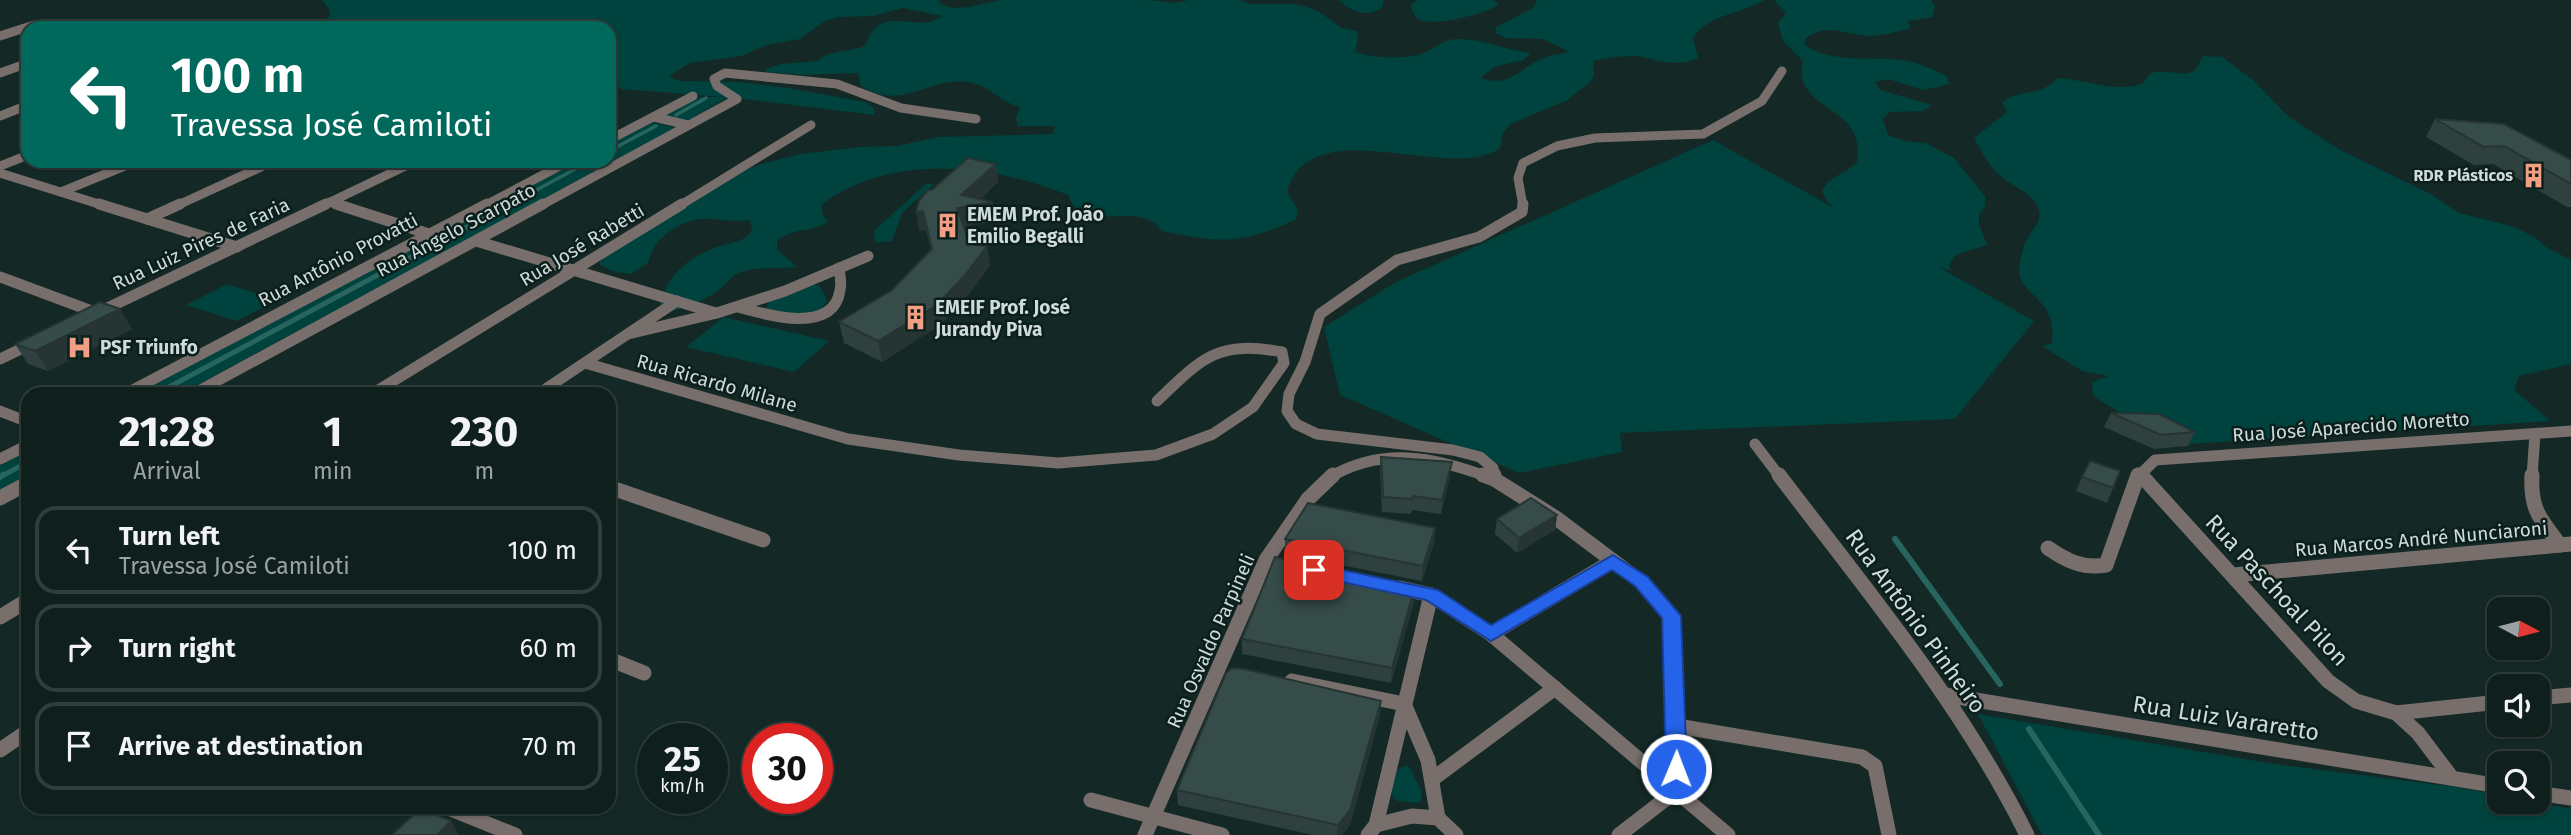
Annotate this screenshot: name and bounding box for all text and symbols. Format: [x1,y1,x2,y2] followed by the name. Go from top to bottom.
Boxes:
[171,46,304,105] text: 100 m
[56,49,147,140] icon: left
[171,106,492,144] text: Travessa José Camiloti
[2519,161,2547,189] building icon: RDR Plásticos
[2413,166,2513,185] place label: RDR Plásticos
[372,178,540,282] street label: Rua Ângelo Scarpato
[109,193,293,295] street label: Rua Luiz Pires de Faria
[515,199,649,291] street label: Rua José Rabetti
[967,203,1104,248] place label: EMEM Prof. João Emilio Begalli
[254,208,422,312] street label: Rua Antônio Provatti
[933,211,961,239] building icon: EMEM Prof. João Emilio Begalli
[934,296,1070,341] place label: EMEIF Prof. José Jurandy Piva
[901,304,929,332] building icon: EMEIF Prof. José Jurandy Piva
[66,333,94,361] hospital icon: PSF Triunfo
[100,336,198,359] place label: PSF Triunfo
[634,349,800,417] street label: Rua Ricardo Milane
[119,407,215,457] text: 21:28
[323,407,343,457] text: 1
[450,407,518,457] text: 230
[2231,407,2471,447] street label: Rua José Aparecido Moretto
[133,457,201,485] text: Arrival
[313,457,353,485] text: min
[474,457,494,485] text: m
[2200,508,2354,672] street label: Rua Paschoal Pilon
[2294,517,2548,561] street label: Rua Marcos André Nunciaroni
[119,521,220,552] text: Turn left
[1840,523,1992,719] street label: Rua Antônio Pinheiro
[60,531,98,569] icon: left
[508,535,577,566] text: 100 m
[1284,540,1344,600] pin
[1162,550,1260,732] street label: Rua Osvaldo Parpineli
[1295,551,1333,589] icon: arrive
[119,552,350,580] text: Travessa José Camiloti
[2487,597,2550,660] north arrow
[2487,597,2550,814] map controls
[60,629,98,667] icon: right
[119,633,236,664] text: Turn right
[519,633,577,664] text: 60 m
[2487,674,2550,737] button: sound
[2131,689,2321,747] street label: Rua Luiz Vararetto
[742,723,833,814] speed limit sign: 30
[60,727,98,765] icon: arrive
[119,731,363,762] text: Arrive at destination
[522,731,577,762] text: 70 m
[1639,732,1713,806] position arrow
[664,738,701,780] text: 25
[2487,751,2550,814] button: search
[660,775,705,797] text: km/h

